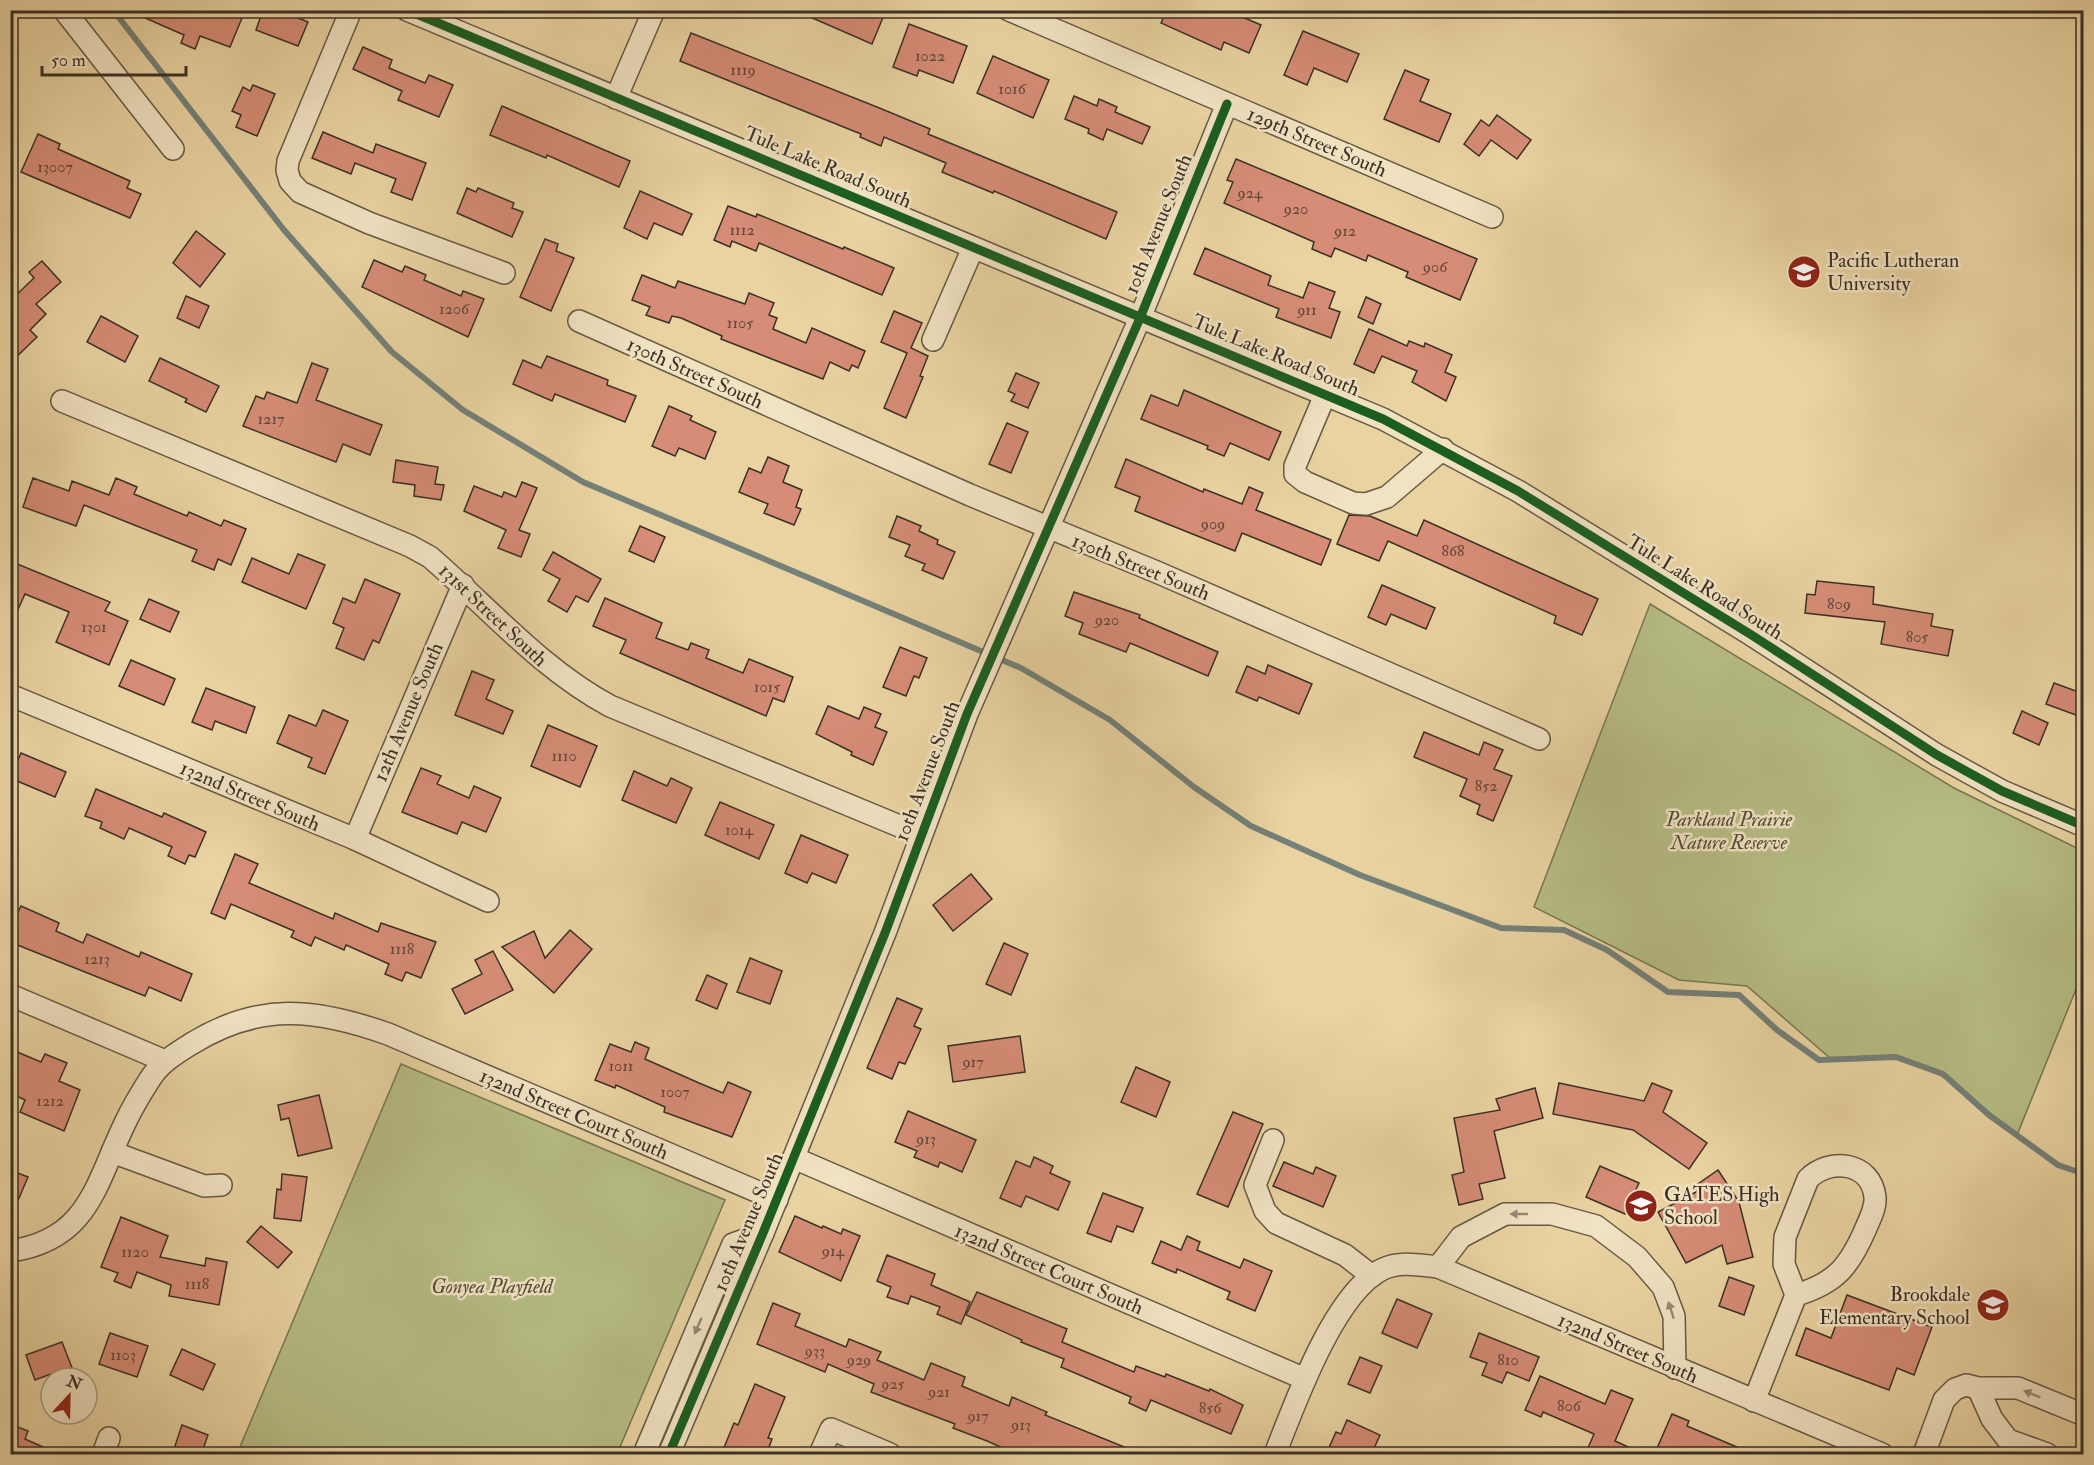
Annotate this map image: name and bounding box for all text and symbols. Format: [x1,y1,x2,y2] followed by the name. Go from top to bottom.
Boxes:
[42,39,186,77] scale bar
[915,46,945,66] house number: 1022
[51,49,86,72] text: 50 m
[730,60,756,80] house number: 1119
[998,79,1027,99] house number: 1016
[1243,101,1391,183] street label: 129th Street South
[741,120,916,214] street label: Tule Lake Road South
[1119,150,1198,298] street label: 10th Avenue South
[37,157,73,177] house number: 13007
[1237,183,1264,203] house number: 924
[1283,199,1308,219] house number: 920
[729,220,755,240] house number: 1112
[1333,221,1356,241] house number: 912
[1827,248,1959,296] place label: Pacific Lutheran University
[1786,254,1822,290] school or university icon: Pacific Lutheran University
[1422,257,1448,277] house number: 906
[439,299,470,319] house number: 1206
[1296,300,1317,320] house number: 911
[1189,308,1364,402] street label: Tule Lake Road South
[727,313,753,333] house number: 1105
[623,332,768,414] street label: 130th Street South
[258,409,285,429] house number: 1217
[1200,514,1225,534] house number: 909
[1068,528,1214,606] street label: 130th Street South
[1622,529,1788,645] street label: Tule Lake Road South
[1441,541,1465,561] house number: 868
[433,558,553,672] street label: 131st Street South
[1827,594,1851,614] house number: 809
[1094,610,1119,630] house number: 920
[81,617,107,637] house number: 1301
[1906,627,1928,647] house number: 805
[367,638,449,785] street label: 12th Avenue South
[754,677,780,697] house number: 1015
[889,697,965,845] street label: 10th Avenue South
[551,746,577,766] house number: 1110
[176,755,324,837] street label: 132nd Street South
[1475,776,1497,796] house number: 852
[1665,807,1793,855] park label: Parkland Prairie Nature Reserve
[725,820,754,840] house number: 1014
[390,939,415,959] house number: 1118
[84,949,110,969] house number: 1213
[961,1052,984,1072] house number: 917
[608,1056,634,1076] house number: 1011
[476,1063,673,1165] street label: 132nd Street Court South
[660,1082,690,1102] house number: 1007
[36,1091,64,1111] house number: 1212
[915,1129,936,1149] house number: 913
[707,1148,789,1295] street label: 10th Avenue South
[1664,1182,1780,1230] place label: GATES High School
[1623,1188,1659,1224] school or university icon: GATES High School
[1509,1209,1528,1219] one-way arrow
[951,1218,1148,1320] street label: 132nd Street Court South
[821,1241,846,1261] house number: 914
[121,1242,149,1262] house number: 1120
[185,1274,210,1294] house number: 1118
[431,1274,554,1299] park label: Gonyea Playfield
[1819,1282,1970,1330] place label: Brookdale Elementary School
[1975,1287,2011,1323] school or university icon: Brookdale Elementary School
[1666,1301,1676,1319] one-way arrow
[1554,1307,1702,1389] street label: 132nd Street South
[693,1317,702,1335] one-way arrow
[804,1341,825,1361] house number: 933
[110,1345,136,1365] house number: 1103
[846,1350,871,1370] house number: 929
[1497,1350,1519,1370] house number: 810
[39,1366,99,1426] north arrow
[63,1371,85,1395] text: N
[880,1374,905,1394] house number: 925
[927,1382,950,1402] house number: 921
[2023,1389,2041,1399] one-way arrow
[1557,1396,1582,1416] house number: 806
[1199,1398,1222,1418] house number: 856
[966,1406,989,1426] house number: 917
[1010,1415,1031,1435] house number: 913

